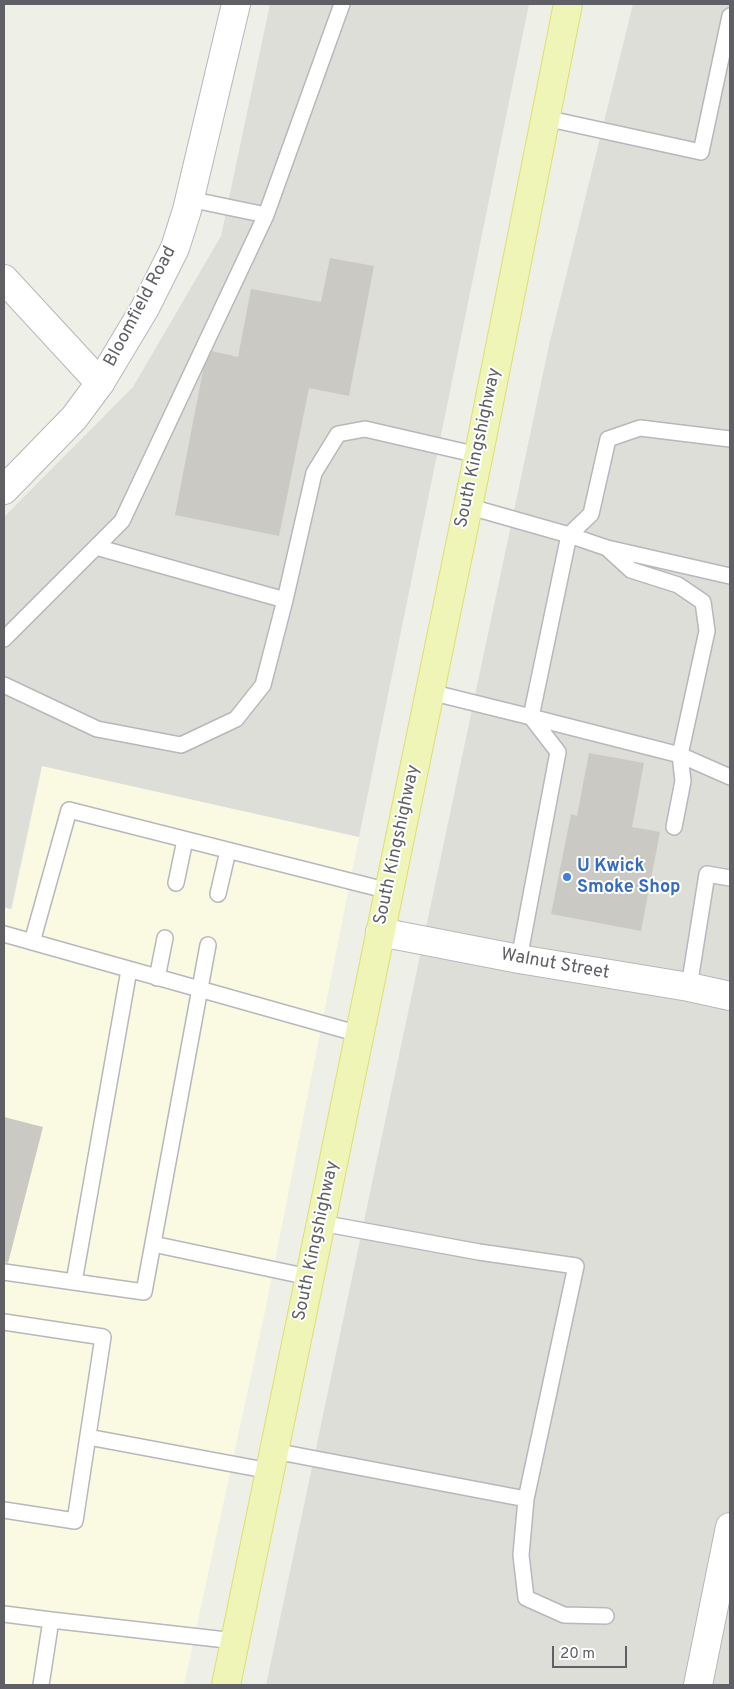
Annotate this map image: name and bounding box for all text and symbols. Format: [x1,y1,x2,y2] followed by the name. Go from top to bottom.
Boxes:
[100,243,182,371] street label: Bloomfield Road
[451,366,507,530] street label: South Kingshighway
[370,763,426,927] street label: South Kingshighway
[577,856,680,899] place label: U Kwick Smoke Shop
[561,871,573,883] marker: U Kwick Smoke Shop
[499,945,611,985] street label: Walnut Street
[289,1159,345,1323] street label: South Kingshighway
[554,1636,629,1668] scale bar
[560,1645,595,1664] text: 20 m

